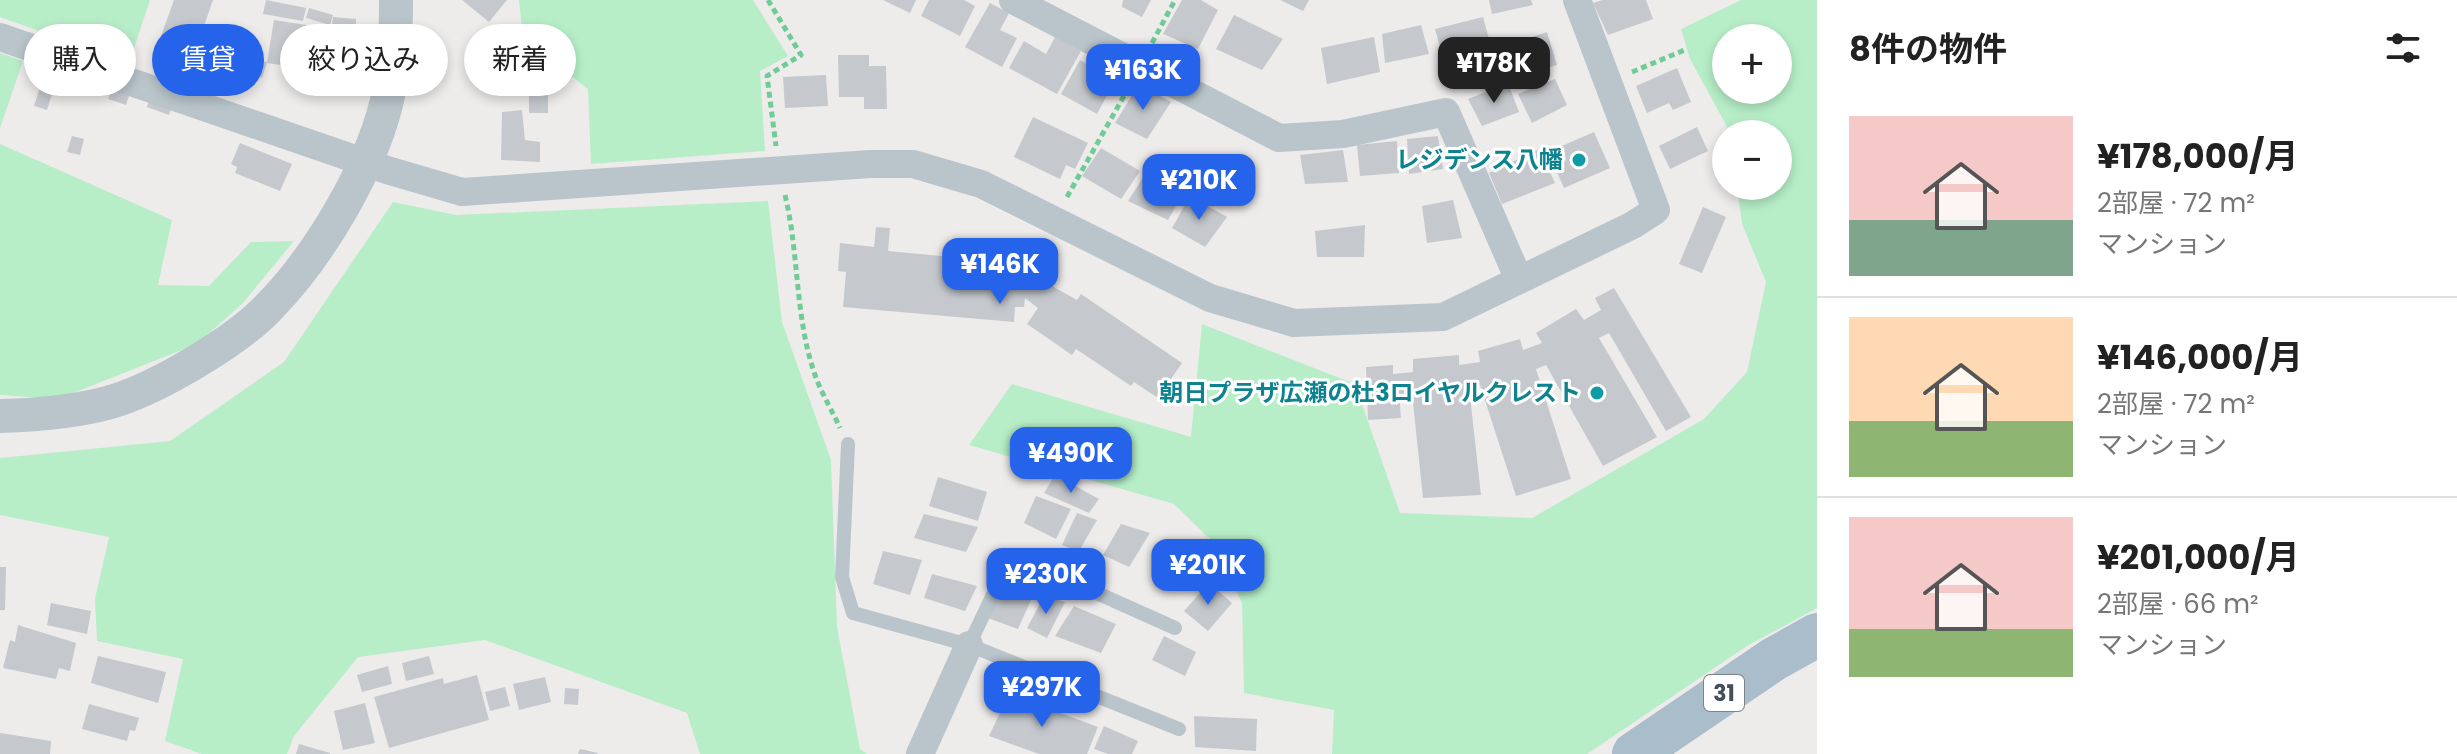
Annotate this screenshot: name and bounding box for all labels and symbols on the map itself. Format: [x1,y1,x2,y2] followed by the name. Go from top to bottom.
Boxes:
[1438,37,1550,105] pin: ¥178K
[1087,44,1199,112] pin: ¥163K
[1395,143,1563,176] place label: レジデンス八幡
[1570,151,1588,169] marker: レジデンス八幡
[1143,154,1255,222] pin: ¥210K
[944,238,1056,306] pin: ¥146K
[1159,376,1581,409] place label: 朝日プラザ広瀬の杜3ロイヤルクレスト
[1588,384,1606,402] marker: 朝日プラザ広瀬の杜3ロイヤルクレスト
[1015,427,1127,495] pin: ¥490K
[1152,539,1264,607] pin: ¥201K
[990,548,1102,616] pin: ¥230K
[986,661,1098,729] pin: ¥297K
[1704,675,1744,711] road number: 31

